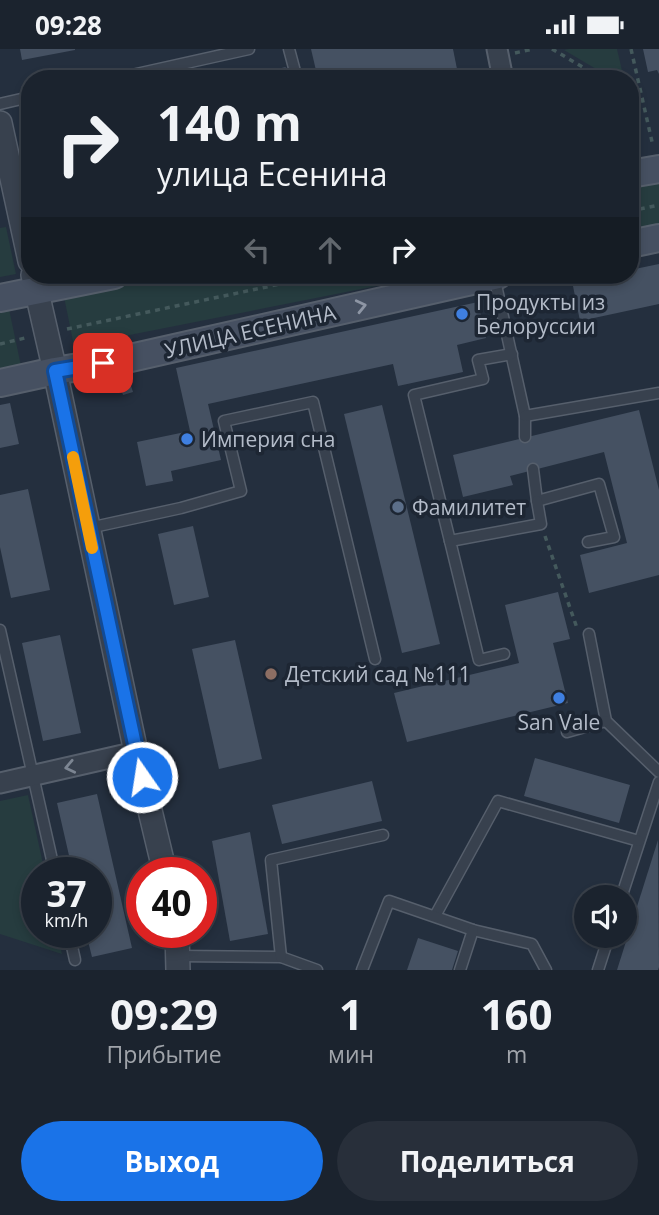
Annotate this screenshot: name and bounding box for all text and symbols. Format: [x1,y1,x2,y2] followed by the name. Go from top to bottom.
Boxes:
[35,7,102,43] text: 09:28
[157,89,302,155] text: 140 m
[42,98,133,189] icon: right
[157,152,388,195] text: улица Есенина
[238,231,276,269] icon: left
[311,231,349,269] icon: ahead
[384,231,422,269] icon: right
[476,288,605,340] place label: Продукты из Белоруссии
[162,298,339,364] street label: УЛИЦА ЕСЕНИНА
[355,299,367,314] one-way arrow
[454,306,470,322] marker: Продукты из Белоруссии
[73,333,133,393] pin
[84,344,122,382] icon: arrive
[201,425,335,453] place label: Империя сна
[179,431,195,447] marker: Империя сна
[412,493,526,521] place label: Фамилитет
[390,499,406,515] marker: Фамилитет
[285,660,471,688] place label: Детский сад №111
[263,666,279,682] marker: Детский сад №111
[551,690,567,706] marker: San Vale
[518,708,600,736] place label: San Vale
[105,740,179,814] position arrow
[64,759,76,773] one-way arrow
[126,857,217,948] speed limit sign: 40
[46,870,87,917] text: 37
[574,885,637,948] map controls
[574,885,637,948] button: sound
[45,908,88,932] text: km/h
[110,985,218,1042] text: 09:29
[339,985,363,1042] text: 1
[481,985,553,1042] text: 160
[106,1038,222,1070] text: Прибытие
[328,1038,374,1070] text: мин
[506,1038,527,1070] text: m
[21,1121,323,1201] button: Выход
[337,1121,638,1201] button: Поделиться

